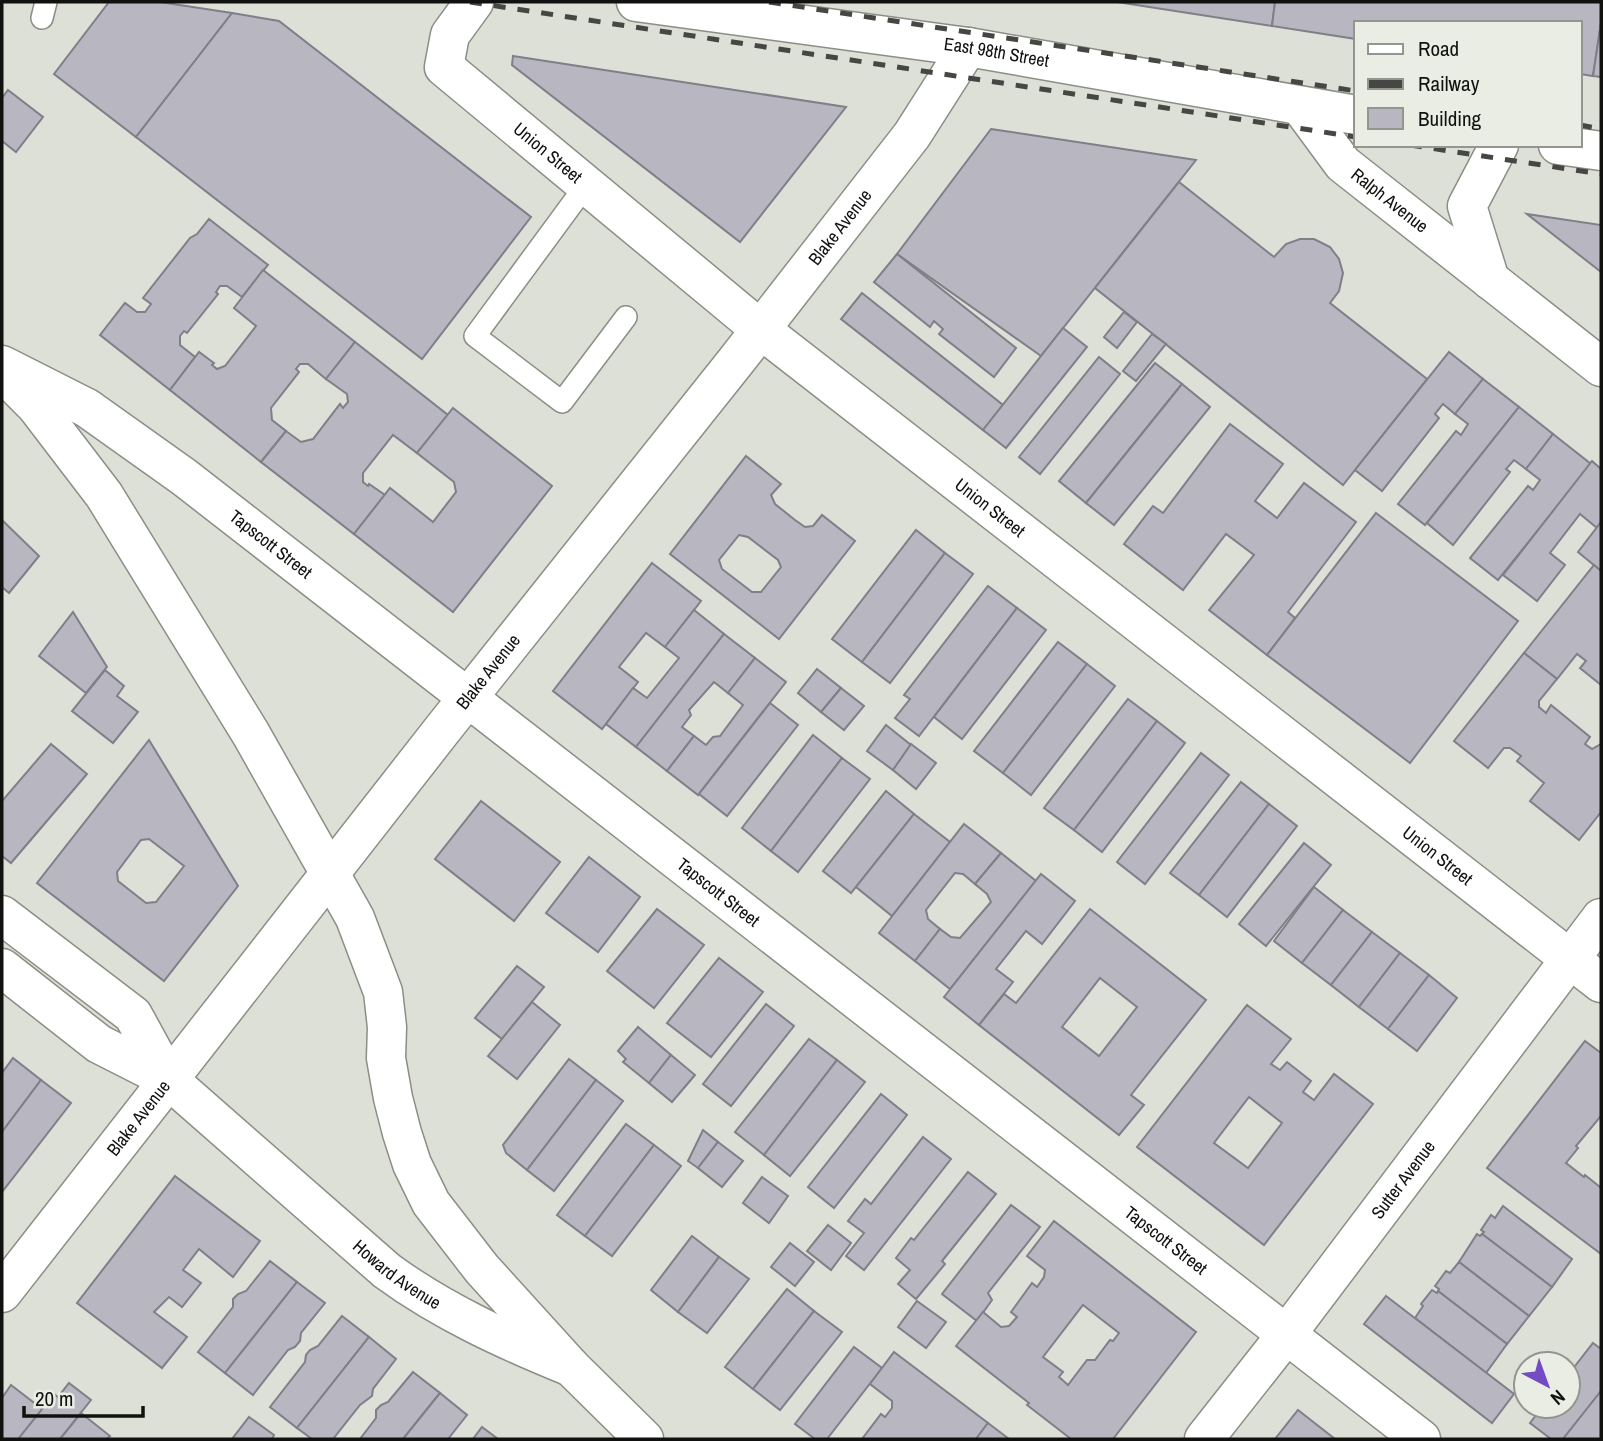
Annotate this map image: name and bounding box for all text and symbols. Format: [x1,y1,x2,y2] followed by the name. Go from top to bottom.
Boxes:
[1354,21,1582,147] legend
[943,31,1051,73] street label: East 98th Street
[1418,34,1459,63] text: Road
[1418,69,1480,98] text: Railway
[1418,104,1482,133] text: Building
[508,116,588,189] street label: Union Street
[1346,162,1434,238] street label: Ralph Avenue
[802,184,877,270] street label: Blake Avenue
[950,472,1031,543] street label: Union Street
[224,504,318,584] street label: Tapscott Street
[450,628,526,714] street label: Blake Avenue
[1397,820,1478,891] street label: Union Street
[672,852,765,932] street label: Tapscott Street
[101,1075,176,1161] street label: Blake Avenue
[1365,1135,1441,1224] street label: Sutter Avenue
[1119,1200,1213,1280] street label: Tapscott Street
[348,1234,446,1315] street label: Howard Avenue
[1512,1350,1582,1420] north arrow
[24,1374,144,1418] scale bar
[35,1384,73,1413] text: 20 m
[1545,1384,1571,1411] text: N

